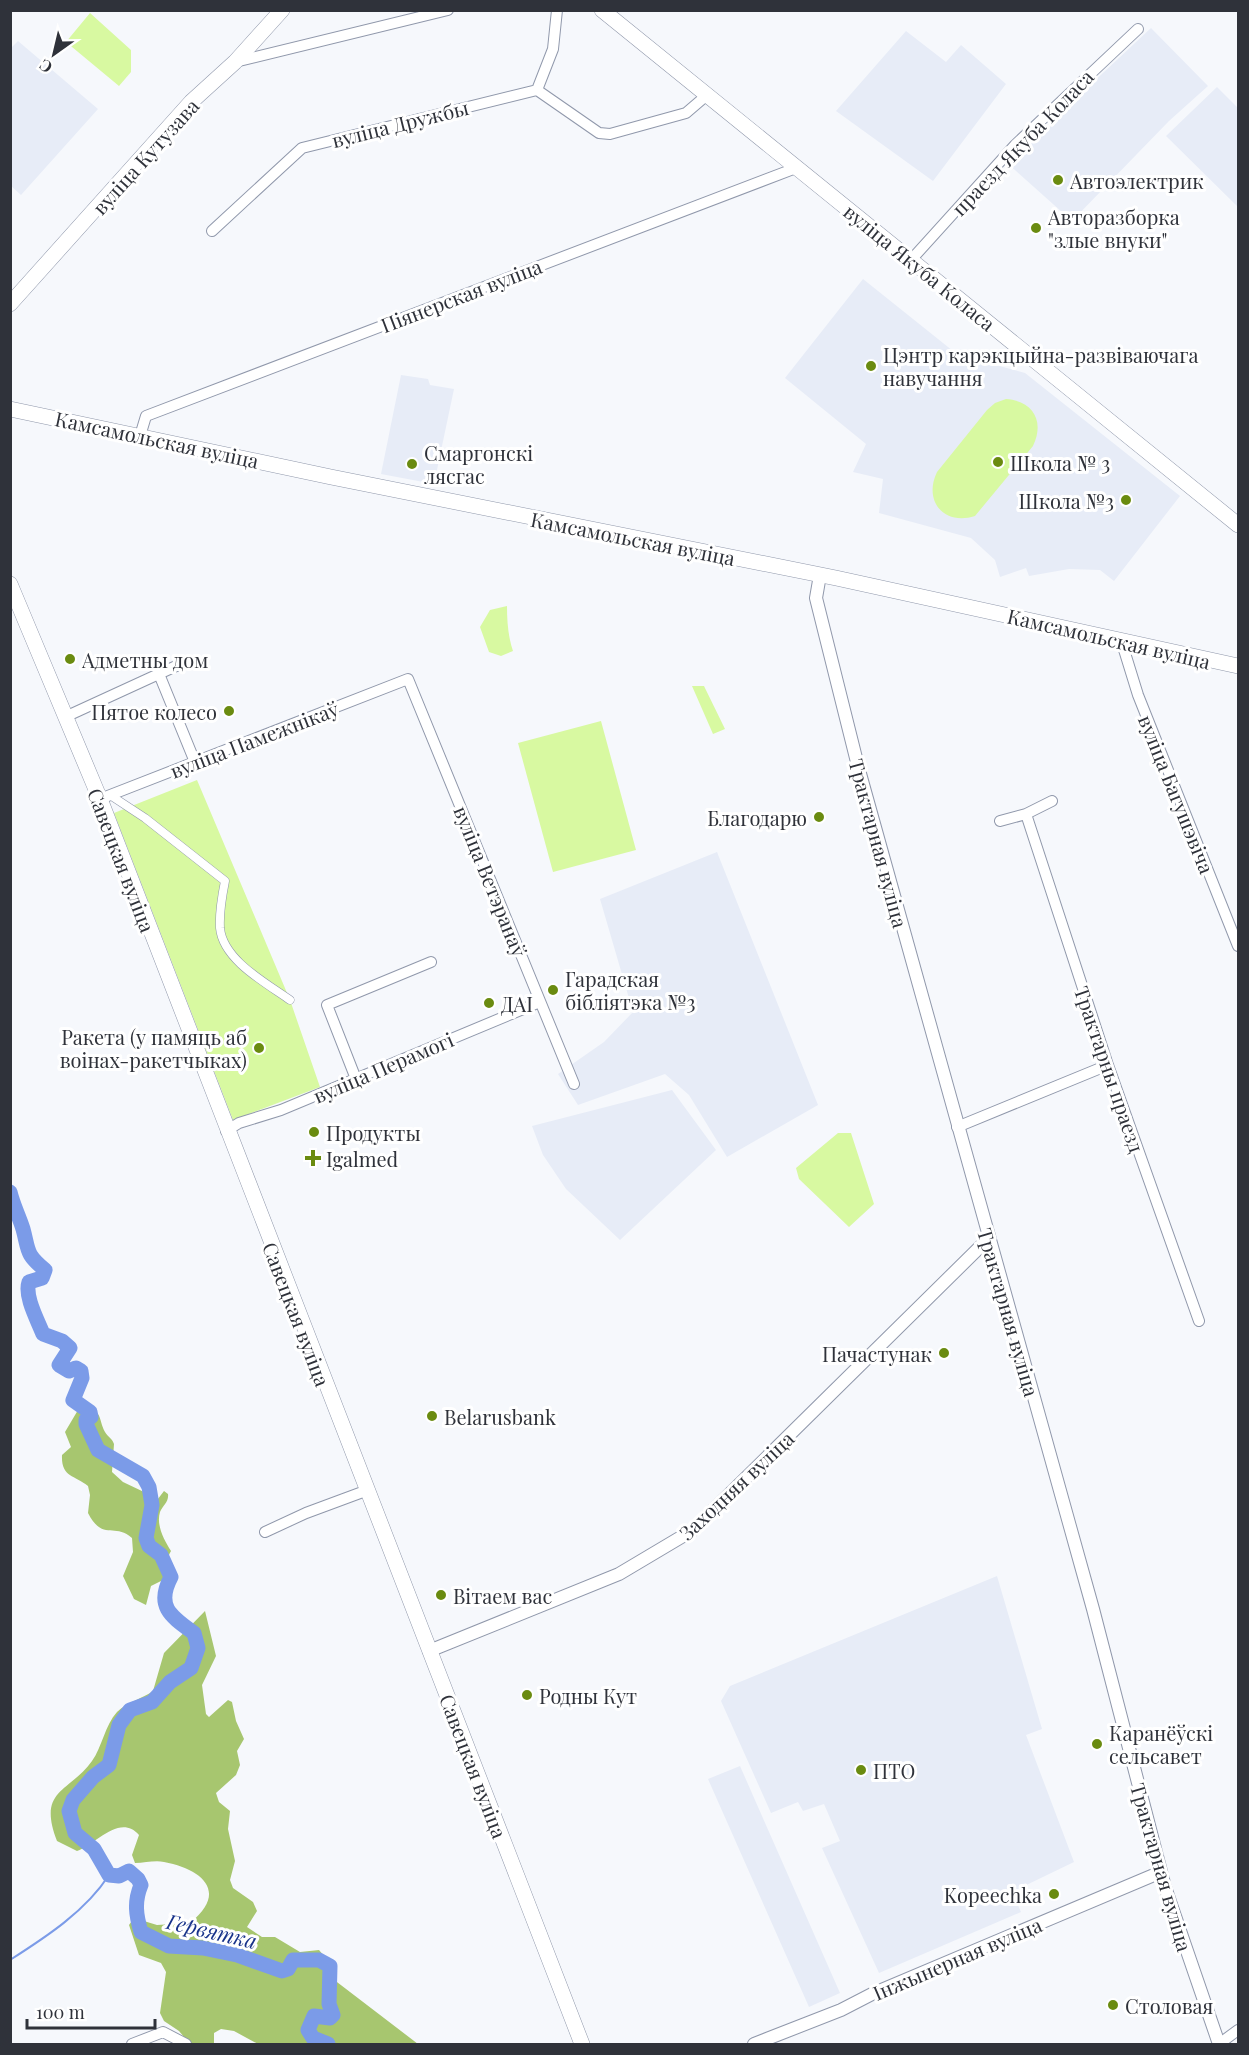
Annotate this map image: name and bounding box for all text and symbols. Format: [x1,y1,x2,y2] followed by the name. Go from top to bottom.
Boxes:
[24,24,84,84] north arrow
[35,55,56,79] text: С
[945,63,1099,221] street label: праезд Якуба Коласа
[86,92,204,220] street label: вуліца Кутузава
[329,93,471,153] street label: вуліца Дружбы
[1069,167,1204,194] place label: Автоэлектрик
[1051,173,1065,187] marker: Автоэлектрик
[839,197,1001,337] street label: вуліца Якуба Коласа
[1047,203,1180,253] place label: Авторазборка "злые внуки"
[1029,221,1043,235] marker: Авторазборка "злые внуки"
[377,252,545,338] street label: Піянерская вуліца
[883,341,1199,391] place label: Цэнтр карэкцыйна-развіваючага навучання
[864,359,878,373] marker: Цэнтр карэкцыйна-развіваючага навучання
[53,404,261,474] street label: Камсамольская вуліца
[424,439,533,489] place label: Смаргонскі лясгас
[1010,449,1110,476] place label: Школа № 3
[991,455,1005,469] marker: Школа № 3
[405,457,419,471] marker: Смаргонскі лясгас
[1019,487,1114,514] place label: Школа №3
[1119,493,1133,507] marker: Школа №3
[528,505,738,571] street label: Камсамольская вуліца
[1005,601,1213,675] street label: Камсамольская вуліца
[81,646,208,673] place label: Адметны дом
[63,652,77,666] marker: Адметны дом
[166,694,342,784] street label: вуліца Памежнікаў
[91,698,217,725] place label: Пятое колесо
[222,704,236,718] marker: Пятое колесо
[1133,711,1221,877] street label: вуліца Багушэвіча
[843,755,915,931] street label: Трактарная вуліца
[82,784,162,936] street label: Савецкая вуліца
[448,802,534,960] street label: вуліца Ветэранаў
[707,804,807,831] place label: Благодарю
[812,810,826,824] marker: Благодарю
[565,965,696,1015] place label: Гарадская бібліятэка №3
[1069,982,1151,1156] street label: Трактарны праезд
[546,983,560,997] marker: Гарадская бібліятэка №3
[501,990,533,1017] place label: ДАІ
[482,996,496,1010] marker: ДАІ
[60,1023,247,1073] place label: Ракета (у памяць аб воінах-ракетчыках)
[309,1025,457,1109] street label: вуліца Перамогі
[252,1041,266,1055] marker: Ракета (у памяць аб воінах-ракетчыках)
[326,1119,421,1146] place label: Продукты
[307,1125,321,1139] marker: Продукты
[326,1145,399,1172] place label: Igalmed
[304,1149,322,1167] marker: Igalmed
[972,1225,1046,1399] street label: Трактарная вуліца
[257,1238,337,1390] street label: Савецкая вуліца
[822,1340,933,1367] place label: Пачастунак
[937,1346,951,1360] marker: Пачастунак
[444,1403,556,1430] place label: Belarusbank
[425,1409,439,1423] marker: Belarusbank
[673,1425,799,1545] street label: Заходняя вуліца
[453,1582,552,1609] place label: Вітаем вас
[434,1588,448,1602] marker: Вітаем вас
[539,1682,637,1709] place label: Родны Кут
[520,1688,534,1702] marker: Родны Кут
[434,1690,514,1842] street label: Савецкая вуліца
[1109,1719,1213,1769] place label: Каранёўскі сельсавет
[1090,1737,1104,1751] marker: Каранёўскі сельсавет
[873,1757,915,1784] place label: ПТО
[854,1763,868,1777] marker: ПТО
[1125,1780,1199,1954] street label: Трактарная вуліца
[944,1881,1042,1908] place label: Kopeechka
[1047,1887,1061,1901] marker: Kopeechka
[163,1906,260,1954] water label: Гервятка
[868,1910,1046,2006] street label: Інжынерная вуліца
[27,1992,154,2030] scale bar
[1125,1992,1214,2019] place label: Столовая
[1106,1998,1120,2012] marker: Столовая
[36,2000,85,2024] text: 100 m

